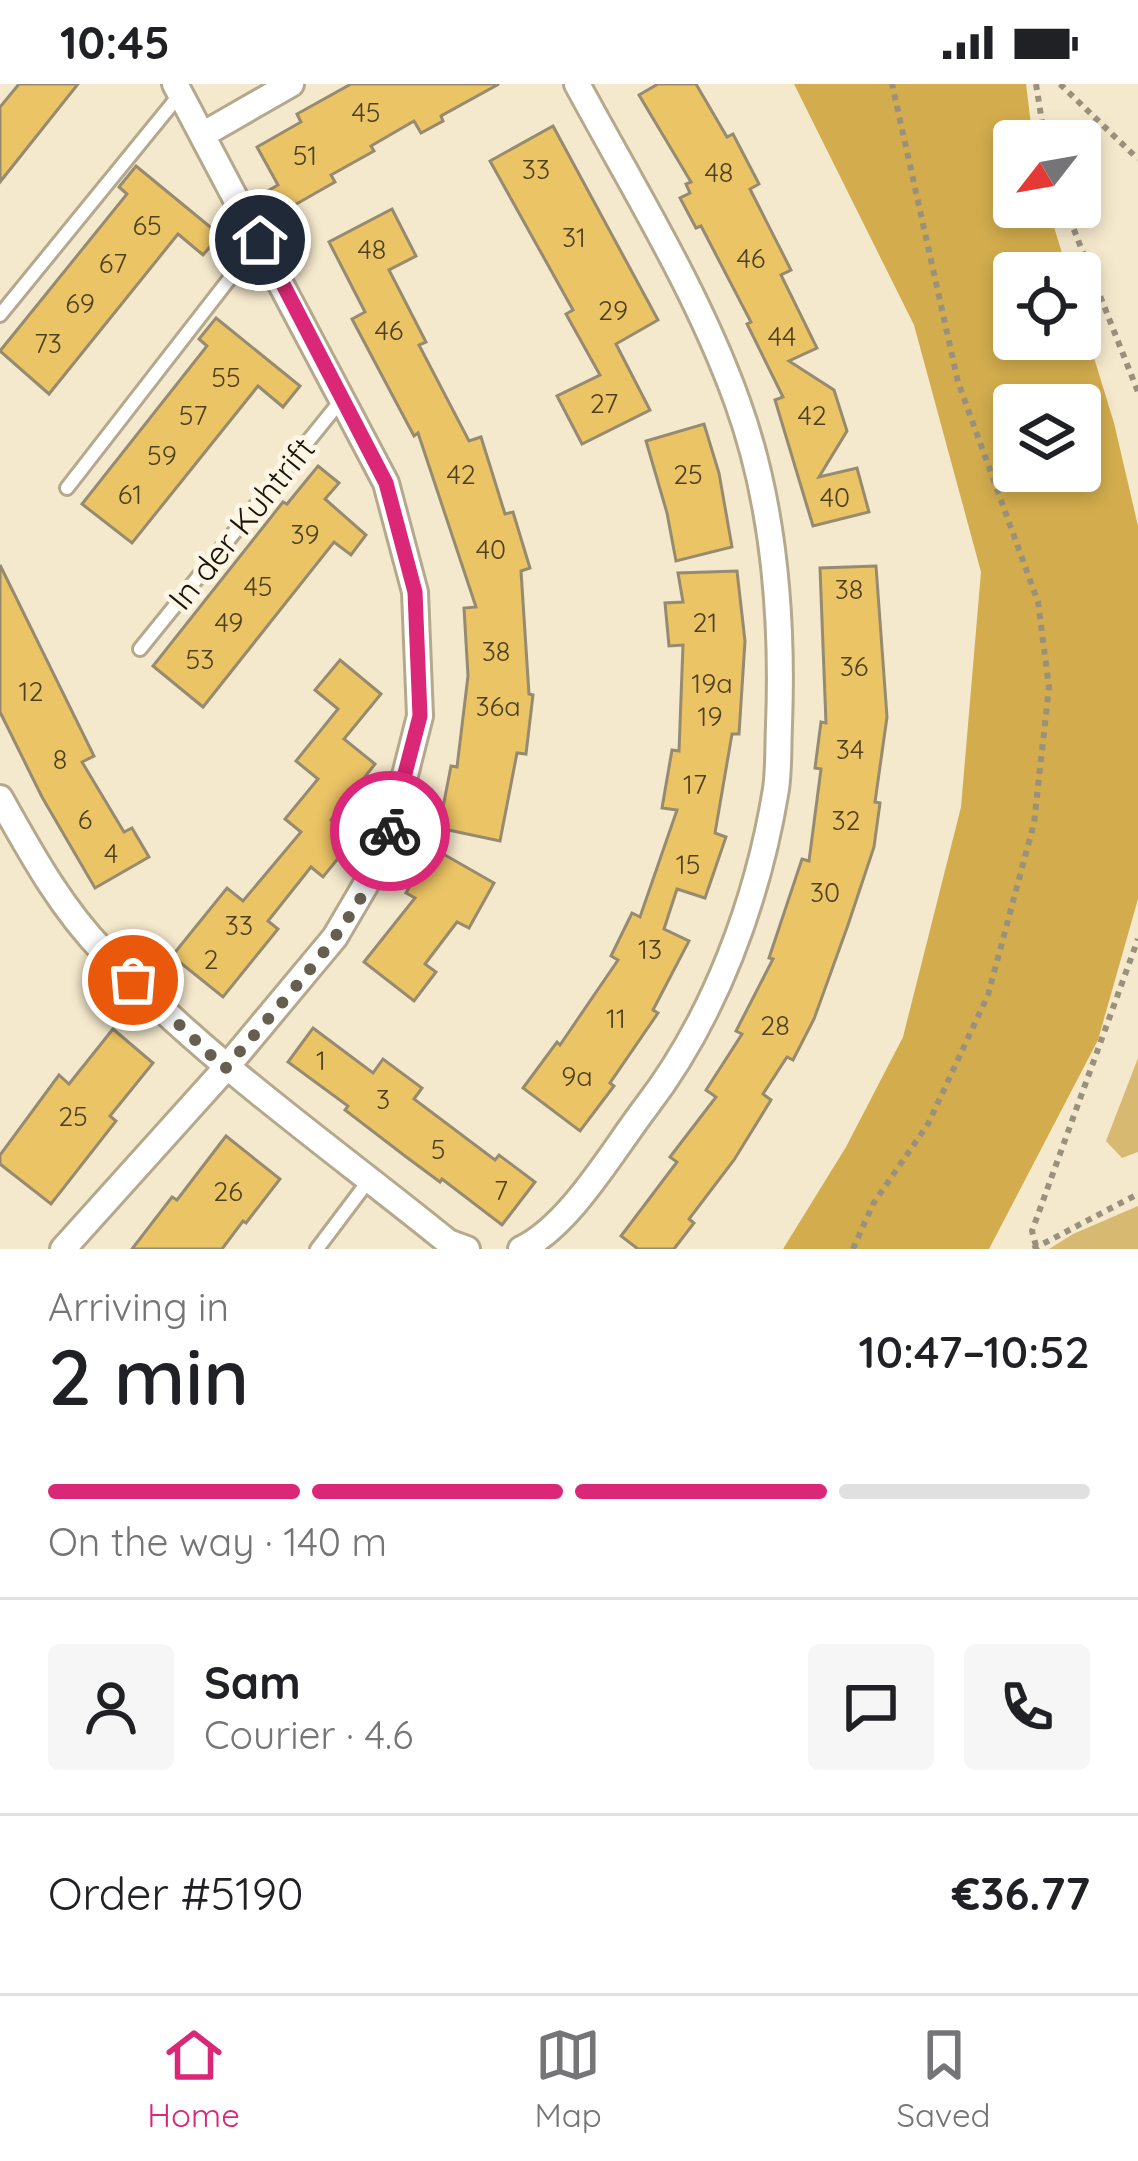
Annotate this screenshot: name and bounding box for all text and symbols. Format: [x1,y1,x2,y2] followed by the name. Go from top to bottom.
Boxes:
[60,14,170,70] text: 10:45
[351,95,381,129] house number: 45
[993,120,1101,228] north arrow
[993,120,1101,492] map controls
[293,138,317,172] house number: 51
[522,152,550,186] house number: 33
[705,155,733,189] house number: 48
[209,189,311,291] pin
[227,207,293,273] icon: home
[132,208,162,242] house number: 65
[562,220,586,254] house number: 31
[358,232,386,266] house number: 48
[737,241,765,275] house number: 46
[99,246,127,280] house number: 67
[993,252,1101,360] button: locate
[65,286,95,320] house number: 69
[598,293,628,327] house number: 29
[375,313,403,347] house number: 46
[768,319,796,353] house number: 44
[34,326,62,360] house number: 73
[211,360,241,394] house number: 55
[993,384,1101,492] button: layers
[590,386,618,420] house number: 27
[179,398,207,432] house number: 57
[797,398,827,432] house number: 42
[159,428,323,618] street label: In der Kuhtrift
[147,438,177,472] house number: 59
[446,457,476,491] house number: 42
[673,457,703,491] house number: 25
[118,477,142,511] house number: 61
[820,480,850,514] house number: 40
[290,517,320,551] house number: 39
[476,532,506,566] house number: 40
[243,569,273,603] house number: 45
[835,572,863,606] house number: 38
[215,605,243,639] house number: 49
[693,605,717,639] house number: 21
[482,634,510,668] house number: 38
[186,642,214,676] house number: 53
[840,649,868,683] house number: 36
[691,666,733,700] house number: 19a
[19,674,43,708] house number: 12
[475,689,521,723] house number: 36a
[697,699,723,733] house number: 19
[836,732,864,766] house number: 34
[53,742,67,776] house number: 8
[683,767,707,801] house number: 17
[330,771,450,891] courier
[357,798,423,864] icon: bike
[78,802,92,836] house number: 6
[831,803,861,837] house number: 32
[104,836,118,870] house number: 4
[676,847,700,881] house number: 15
[810,875,840,909] house number: 30
[225,908,253,942] house number: 33
[82,929,184,1031] pin
[638,932,662,966] house number: 13
[204,942,218,976] house number: 2
[100,947,166,1013] icon: bag
[606,1001,626,1035] house number: 11
[760,1008,790,1042] house number: 28
[316,1043,326,1077] house number: 1
[561,1059,593,1093] house number: 9a
[376,1082,390,1116] house number: 3
[58,1099,88,1133] house number: 25
[431,1132,445,1166] house number: 5
[494,1173,508,1207] house number: 7
[213,1174,243,1208] house number: 26
[48,1282,229,1331] text: Arriving in
[858,1323,1090,1379] text: 10:47–10:52
[48,1327,249,1425] text: 2 min
[48,1517,387,1566] text: On the way · 140 m
[48,1644,174,1770] button: person
[808,1644,934,1770] button: chat
[964,1644,1090,1770] button: phone
[204,1654,301,1710] text: Sam
[204,1710,413,1759] text: Courier · 4.6
[48,1865,304,1921] text: Order #5190
[952,1865,1090,1921] text: €36.77
[147,2022,240,2135] tab: Home
[535,2022,602,2135] tab: Map
[897,2022,991,2135] tab: Saved

